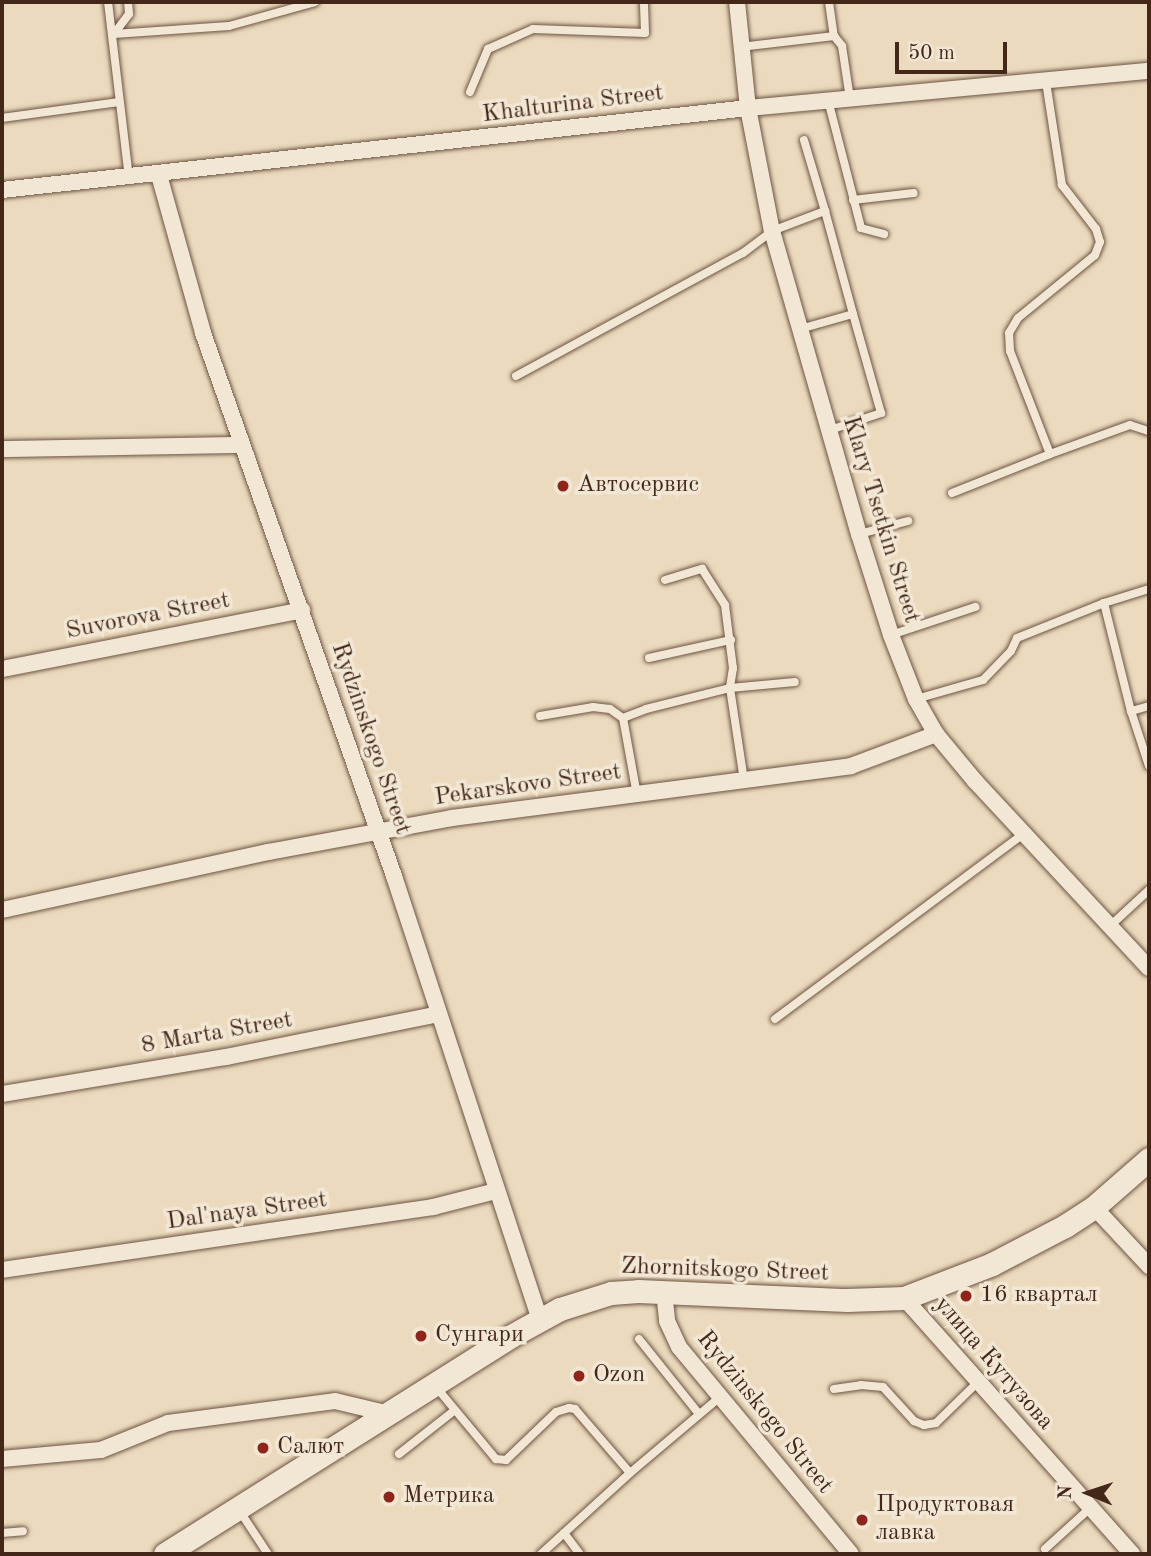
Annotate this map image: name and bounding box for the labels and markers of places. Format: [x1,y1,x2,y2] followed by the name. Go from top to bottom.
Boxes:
[577,472,699,500] place label: Автосервис
[555,478,571,494] marker: Автосервис
[980,1282,1098,1310] place label: 16 квартал
[958,1288,974,1304] marker: 16 квартал
[435,1322,524,1350] place label: Сунгари
[413,1328,429,1344] marker: Сунгари
[593,1362,645,1390] place label: Ozon
[571,1368,587,1384] marker: Ozon
[277,1434,344,1462] place label: Салют
[255,1440,271,1456] marker: Салют
[403,1483,495,1511] place label: Метрика
[381,1489,397,1505] marker: Метрика
[876,1492,1014,1548] place label: Продуктовая лавка
[854,1512,870,1528] marker: Продуктовая лавка

